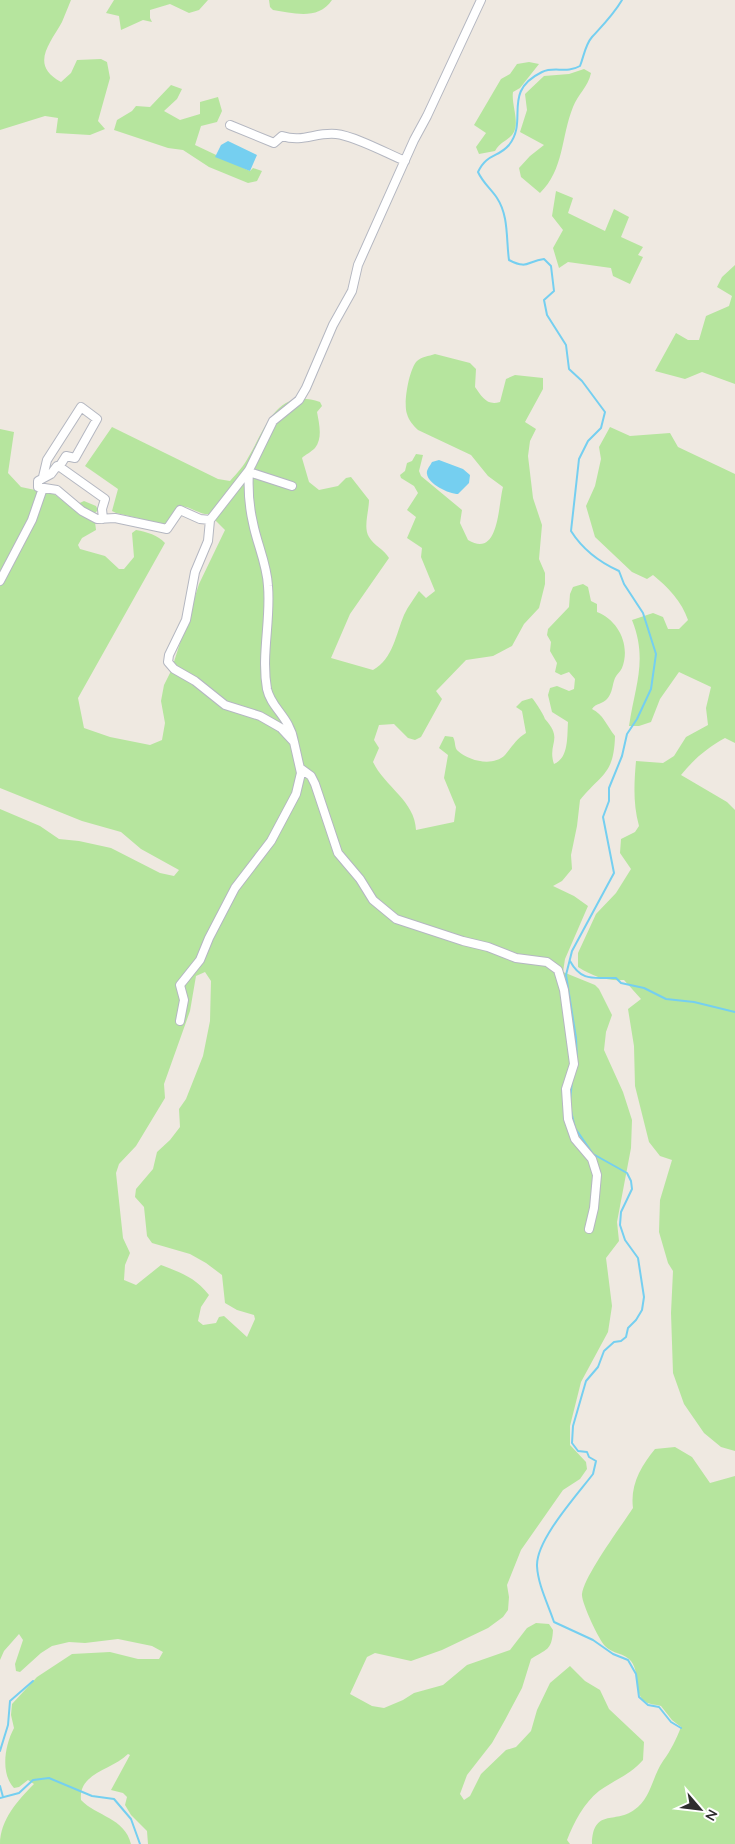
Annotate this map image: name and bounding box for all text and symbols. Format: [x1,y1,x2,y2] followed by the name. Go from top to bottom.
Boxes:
[675,1784,725,1834] north arrow
[701,1806,722,1824] text: N

